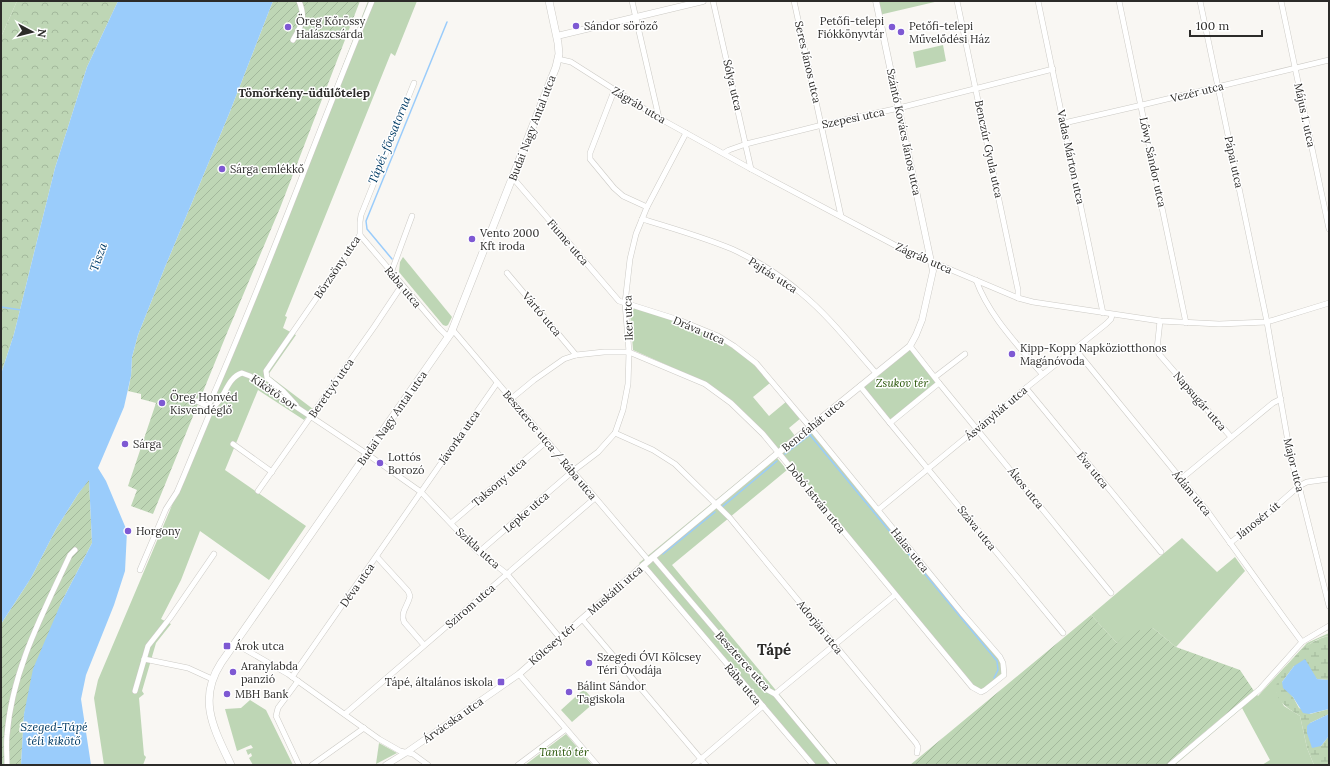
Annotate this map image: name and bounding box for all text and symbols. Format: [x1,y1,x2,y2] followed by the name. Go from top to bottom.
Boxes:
[12,12,52,52] north arrow
[1190,12,1262,38] scale bar
[296,13,365,41] place label: Öreg Kőrössy Halászcsárda
[817,14,884,41] place label: Petőfi-telepi Fiókkönyvtár
[1196,18,1229,33] text: 100 m
[584,19,658,33] place label: Sándor söröző
[909,19,990,46] place label: Petőfi-telepi Művelődési Ház
[792,20,824,105] street label: Seres János utca
[571,21,581,31] marker: Sándor söröző
[283,22,293,32] marker: Öreg Kőrössy Halászcsárda
[887,22,897,32] marker: Petőfi-telepi Fiókkönyvtár
[896,27,906,37] marker: Petőfi-telepi Művelődési Ház
[34,28,49,39] text: N
[720,58,746,112] street label: Sólya utca
[884,67,924,197] street label: Szántó Kovács János utca
[505,73,559,183] street label: Budai Nagy Antal utca
[1168,79,1225,106] street label: Vezér utca
[1291,82,1319,149] street label: Május 1. utca
[609,83,669,127] street label: Zágráb utca
[238,85,370,100] district label: Tömörkény-üdülőtelep
[365,94,414,186] water label: Tápéi-főcsatorna
[972,99,1006,200] street label: Benczúr Gyula utca
[820,104,886,131] street label: Szepesi utca
[1054,108,1088,206] street label: Vadas Márton utca
[1137,116,1169,209] street label: Lőwy Sándor utca
[1222,135,1246,190] street label: Pápai utca
[230,162,304,176] place label: Sárga emlékkő
[217,164,227,174] marker: Sárga emlékkő
[544,216,592,268] street label: Fiume utca
[479,226,539,253] place label: Vento 2000 Kft iroda
[311,233,363,301] street label: Börzsöny utca
[467,234,477,244] marker: Vento 2000 Kft iroda
[894,239,955,277] street label: Zágráb utca
[86,240,110,273] water label: Tisza
[746,254,800,296] street label: Pajtás utca
[382,263,425,311] street label: Rába utca
[519,288,565,339] street label: Vártó utca
[620,295,636,341] street label: Iker utca
[671,313,727,347] street label: Dráva utca
[1020,341,1167,368] place label: Kipp-Kopp Napköziotthonos Magánóvoda
[1007,349,1017,359] marker: Kipp-Kopp Napköziotthonos Magánóvoda
[305,355,357,420] street label: Berettyó utca
[354,368,430,468] street label: Budai Nagy Antal utca
[1170,368,1230,434] street label: Napsugár utca
[248,371,300,413] street label: Kikötő sor
[876,376,929,390] park label: Zsukov tér
[961,383,1030,444] street label: Ásványhát utca
[499,387,600,503] street label: Beszterce utca / Rába utca
[170,389,238,417] place label: Öreg Honvéd Kisvendéglő
[779,395,847,454] street label: Bencfahát utca
[157,398,167,408] marker: Öreg Honvéd Kisvendéglő
[435,407,483,468] street label: Jávorka utca
[133,437,162,451] place label: Sárga
[1281,437,1308,494] street label: Major utca
[120,439,130,449] marker: Sárga
[1074,449,1112,491] street label: Éva utca
[388,450,424,477] place label: Lottós Borozó
[469,454,529,509] street label: Taksony utca
[375,458,385,468] marker: Lottós Borozó
[783,460,849,536] street label: Dobó István utca
[1004,464,1047,512] street label: Ákos utca
[1169,467,1215,519] street label: Ádám utca
[500,488,552,536] street label: Lepke utca
[1233,498,1283,543] street label: Jánosér út
[955,503,1000,554] street label: Száva utca
[136,524,181,538] place label: Horgony
[453,524,503,572] street label: Szikla utca
[888,525,932,575] street label: Halas utca
[123,526,133,536] marker: Horgony
[337,560,377,610] street label: Déva utca
[584,562,646,618] street label: Muskátli utca
[442,580,498,631] street label: Szirom utca
[793,597,846,657] street label: Adorján utca
[526,620,578,668] street label: Kölcsey tér
[713,628,774,694] street label: Beszterce utca
[234,639,284,653] place label: Árok utca
[757,640,791,659] district label: Tápé
[222,641,232,651] marker: Árok utca
[597,650,701,677] place label: Szegedi ÓVI Kölcsey Téri Óvodája
[584,658,594,668] marker: Szegedi ÓVI Kölcsey Téri Óvodája
[240,659,298,686] place label: Aranylabda panzió
[722,660,765,708] street label: Rába utca
[228,667,238,677] marker: Aranylabda panzió
[385,675,493,689] place label: Tápé, általános iskola
[496,677,506,687] marker: Tápé, általános iskola
[577,679,646,706] place label: Bálint Sándor Tagiskola
[235,687,289,701] place label: MBH Bank
[564,687,574,697] marker: Bálint Sándor Tagiskola
[222,689,232,699] marker: MBH Bank
[419,694,486,747] street label: Árvácska utca
[20,719,88,748] water label: Szeged-Tápé téli kikötő
[539,745,590,759] park label: Tanító tér

